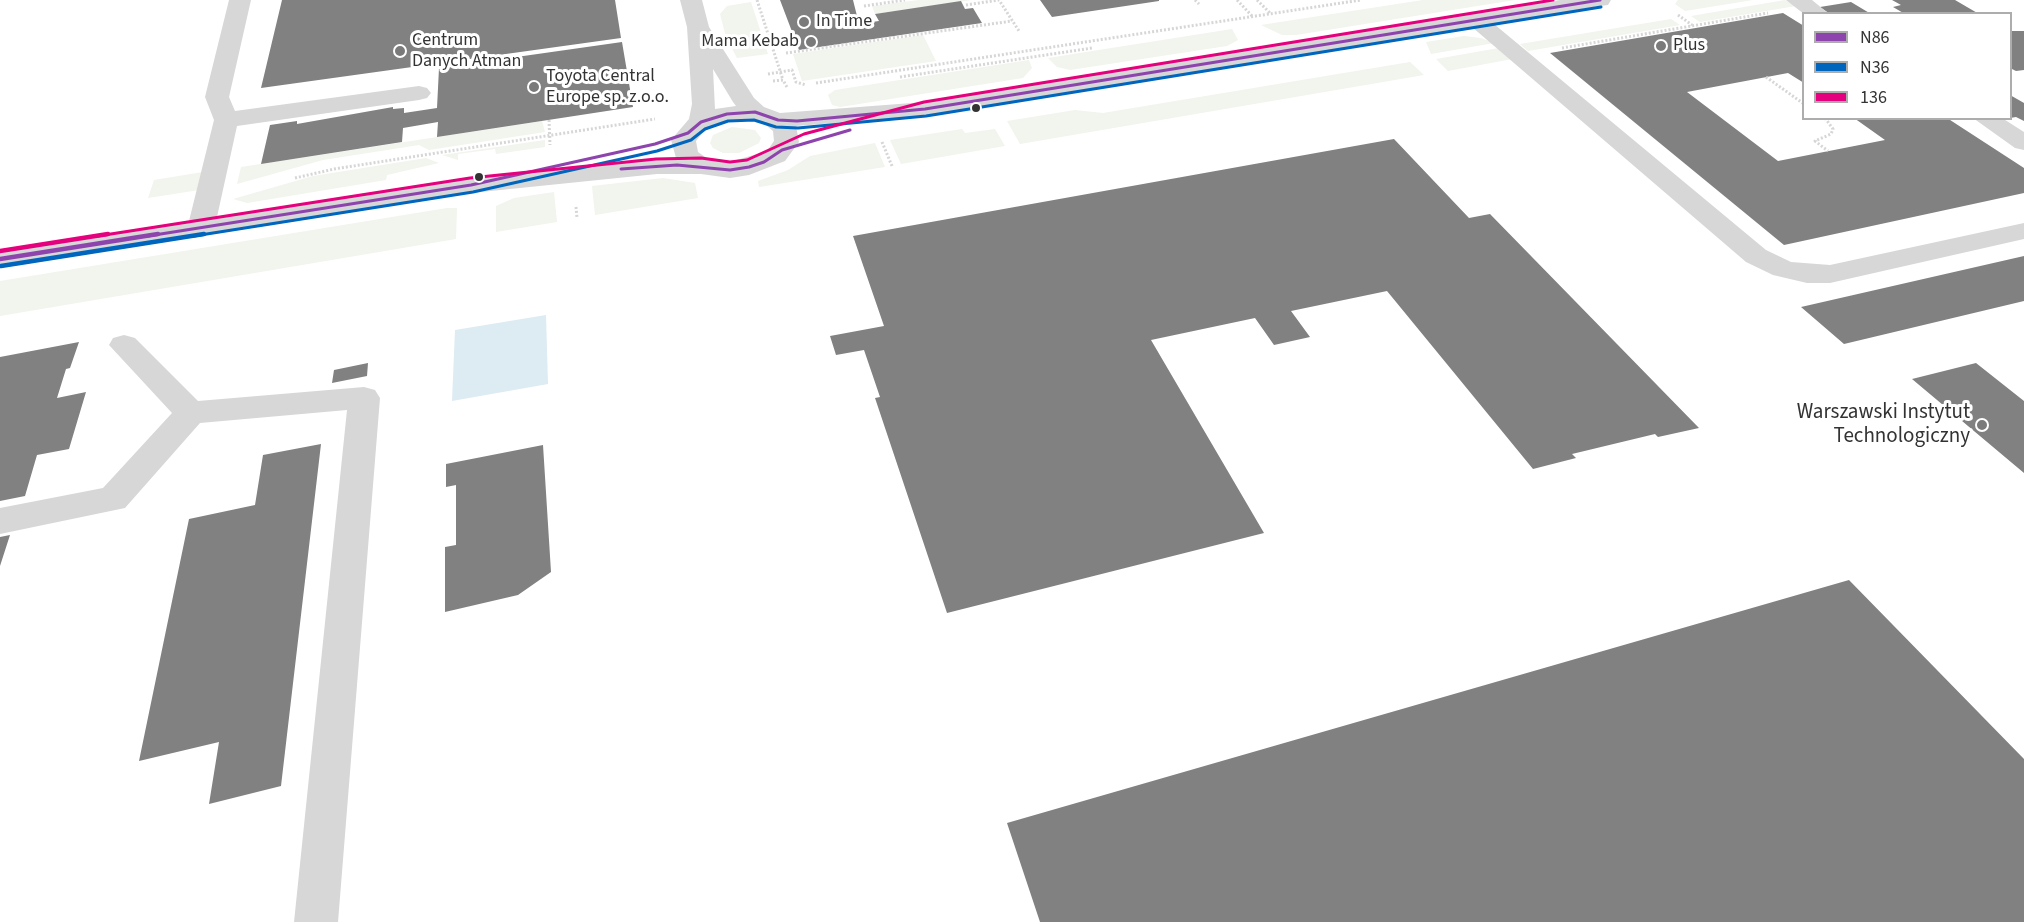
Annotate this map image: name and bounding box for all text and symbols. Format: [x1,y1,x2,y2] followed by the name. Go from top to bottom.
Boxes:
[816,11,872,33] place label: In Time
[1802,12,2012,120] legend
[797,15,811,29] marker: In Time
[1860,25,1890,50] text: N86
[412,30,521,72] place label: Centrum Danych Atman
[701,31,799,53] place label: Mama Kebab
[804,35,818,49] marker: Mama Kebab
[1673,35,1705,57] place label: Plus
[1654,39,1668,53] marker: Plus
[393,44,407,58] marker: Centrum Danych Atman
[1860,55,1890,80] text: N36
[546,66,669,109] place label: Toyota Central Europe sp. z.o.o.
[527,80,541,94] marker: Toyota Central Europe sp. z.o.o.
[1860,85,1887,110] text: 136
[970,102,982,114] unlabelled marker
[473,171,485,183] unlabelled marker
[1797,400,1970,450] place label: Warszawski Instytut Technologiczny
[1975,418,1989,432] marker: Warszawski Instytut Technologiczny

